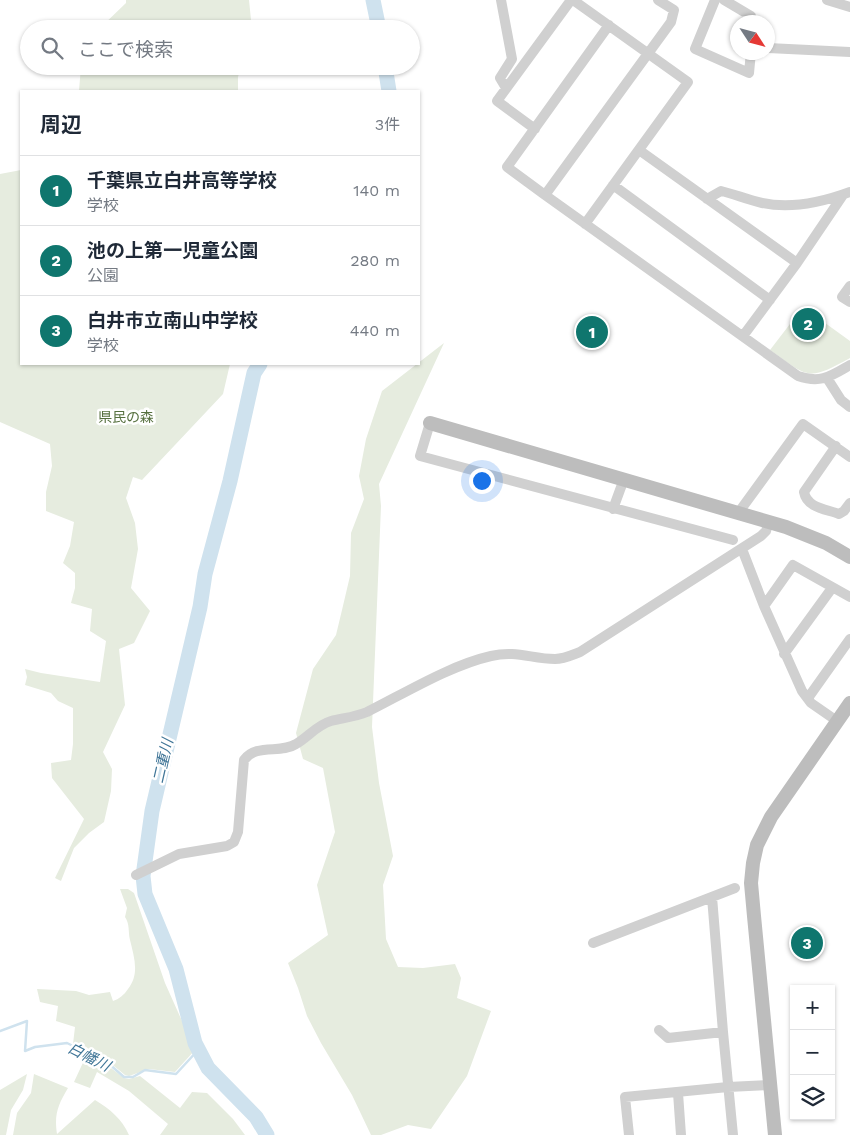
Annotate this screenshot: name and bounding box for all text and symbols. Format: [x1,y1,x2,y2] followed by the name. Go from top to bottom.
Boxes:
[730,15,775,60] north arrow
[20,20,420,75] search box
[38,34,66,62] icon: search
[78,38,173,61] text: ここで検索
[40,112,82,137] text: 周辺
[375,115,400,134] text: 3件
[87,169,277,192] text: 千葉県立白井高等学校
[53,181,59,200] text: 1
[353,181,400,200] text: 140 m
[87,196,119,215] text: 学校
[87,239,258,262] text: 池の上第一児童公園
[51,251,61,270] text: 2
[350,251,400,270] text: 280 m
[87,266,119,285] text: 公園
[792,305,824,343] pin: 2
[87,309,258,332] text: 白井市立南山中学校
[576,313,608,351] pin: 1
[51,321,61,340] text: 3
[350,321,400,340] text: 440 m
[87,336,119,355] text: 学校
[98,409,154,425] park label: 県民の森
[469,468,495,494] your location
[149,735,177,785] water label: 二重川
[791,924,823,962] pin: 3
[790,985,835,1120] map controls
[790,985,835,1030] button: +
[790,1030,835,1075] button: −
[65,1039,115,1076] water label: 白幡川
[790,1075,835,1120] button: layers

